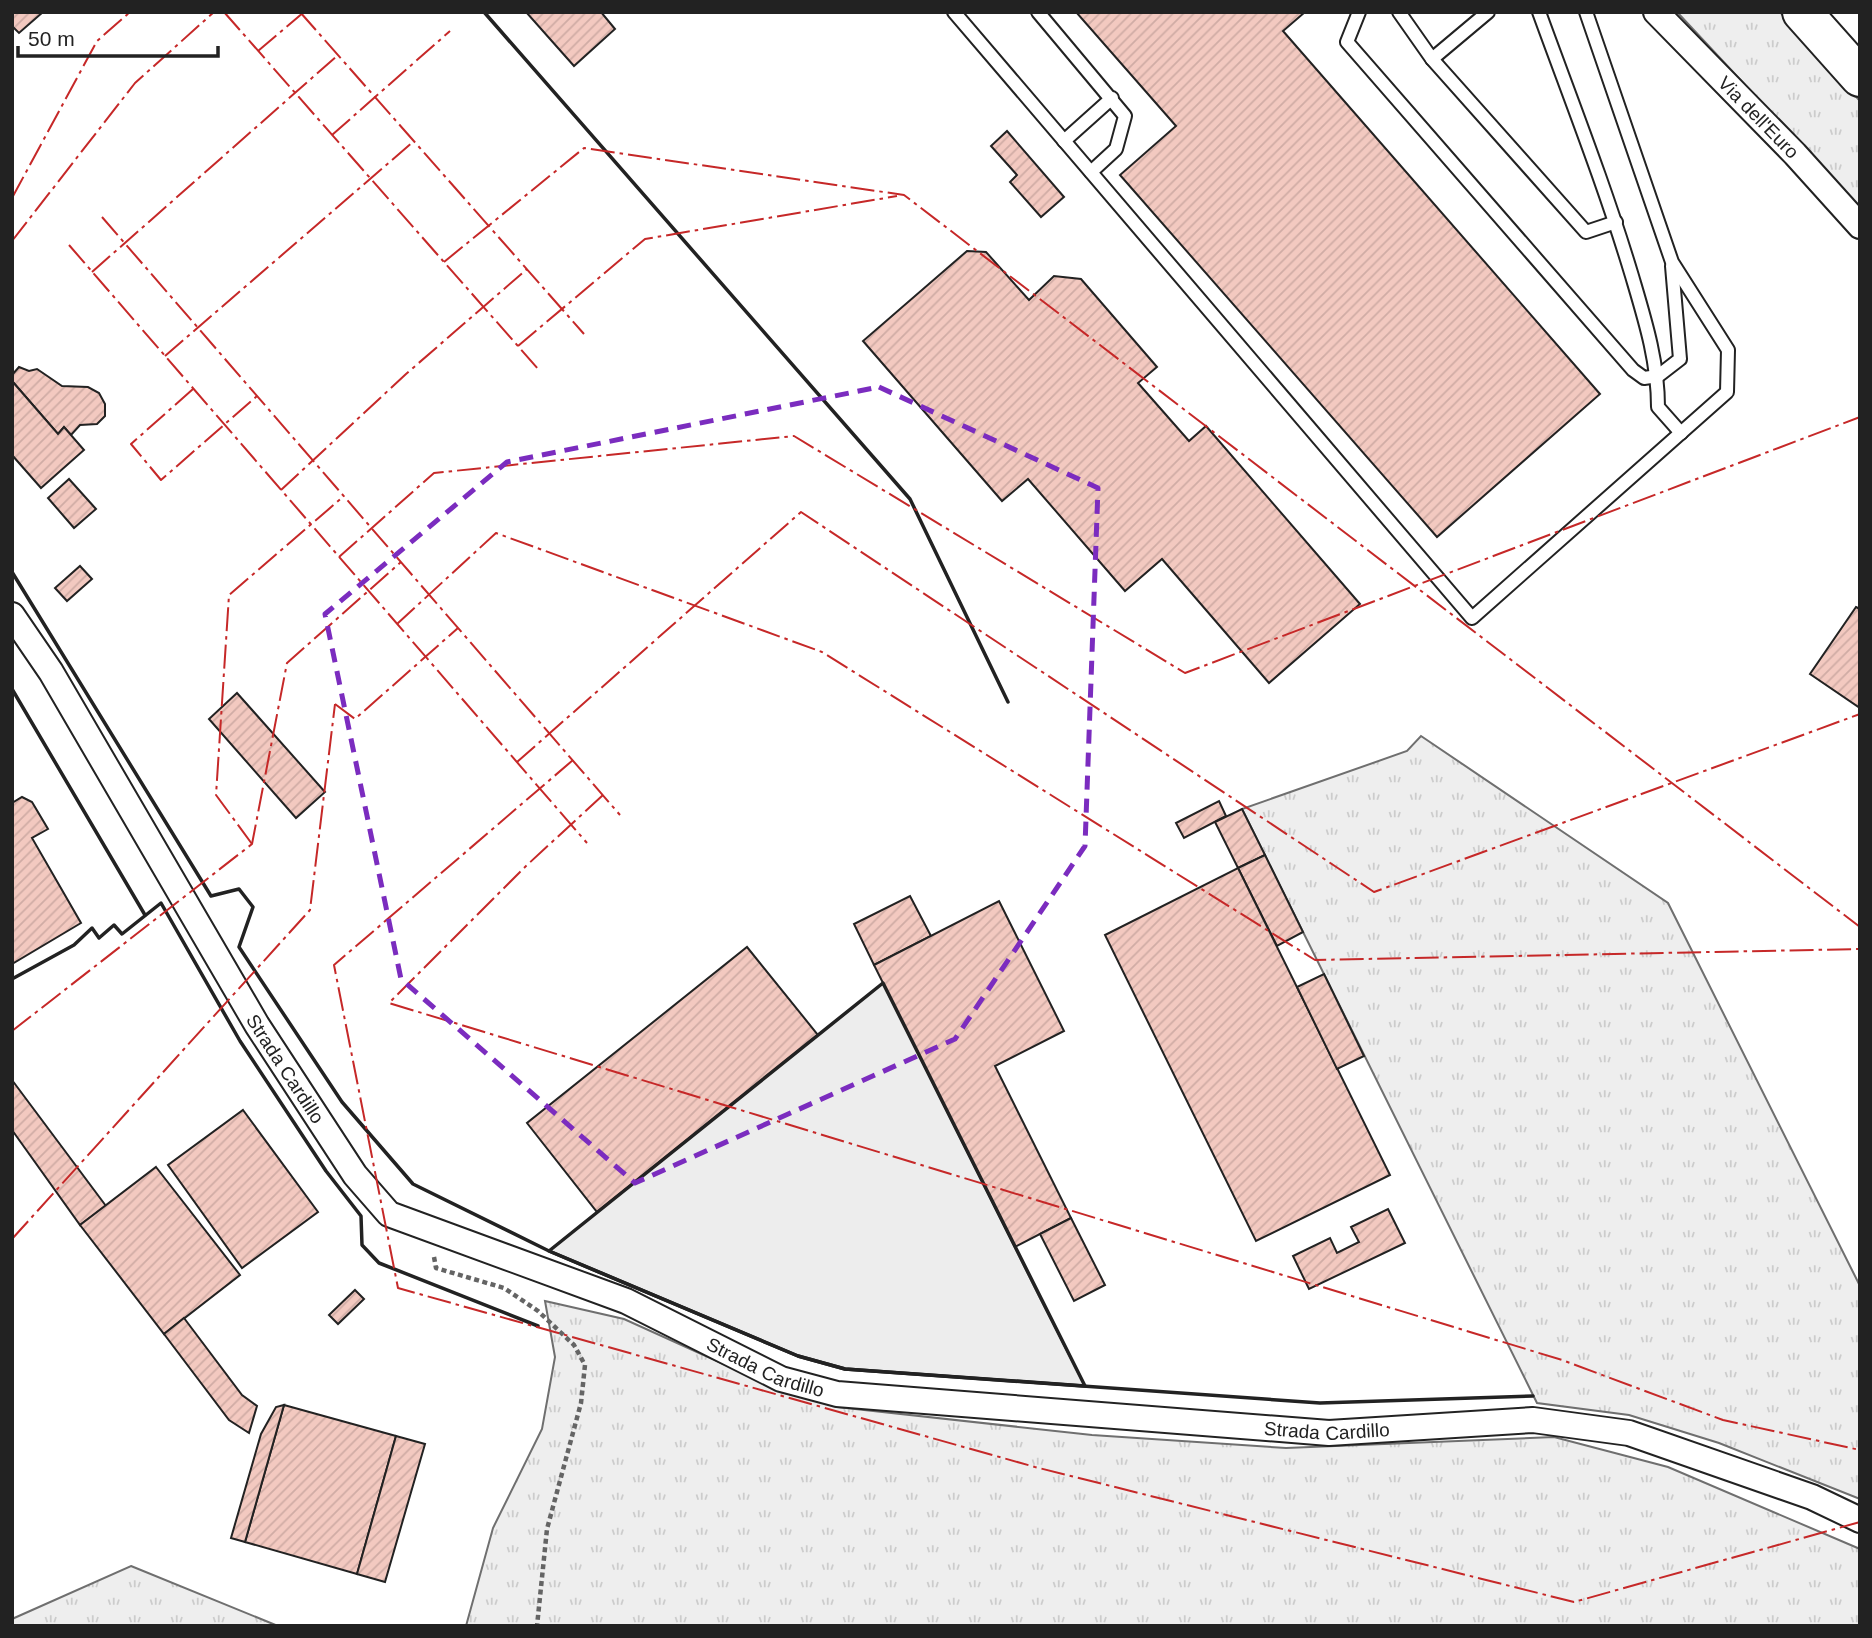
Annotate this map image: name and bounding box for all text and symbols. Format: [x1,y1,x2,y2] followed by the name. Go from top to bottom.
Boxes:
[18,14,217,58] scale bar
[28,27,75,50] text: 50 m
[1714,72,1803,162] street label: Via dell'Euro
[243,1010,329,1127] street label: Strada Cardillo
[703,1333,826,1401] street label: Strada Cardillo
[1263,1417,1390,1444] street label: Strada Cardillo

